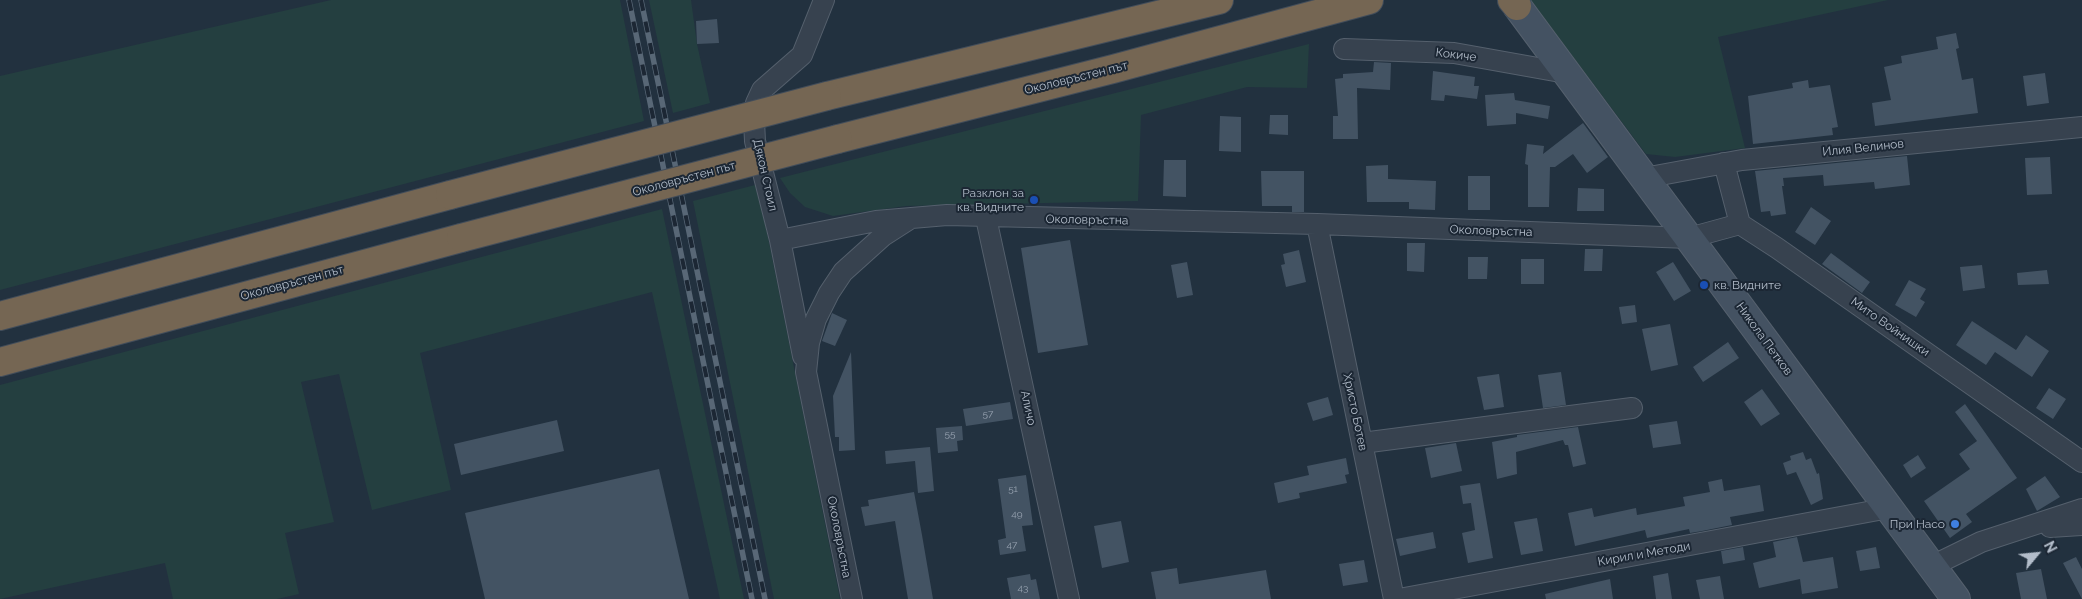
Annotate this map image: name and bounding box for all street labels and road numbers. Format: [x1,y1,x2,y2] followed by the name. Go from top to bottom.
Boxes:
[1435,45,1477,65] street label: Кокиче
[1023,58,1129,98] street label: Околовръстен път
[1822,137,1904,159] street label: Илия Велинов
[750,138,780,212] street label: Дякон Стоил
[631,158,737,200] street label: Околовръстен път
[1046,212,1128,228] street label: Околовръстна
[1449,222,1533,240] street label: Околовръстна
[239,262,345,304] street label: Околовръстен път
[1848,294,1932,360] street label: Мито Войнишки
[1733,300,1795,378] street label: Никола Петков
[1340,372,1370,452] street label: Христо Ботев
[1017,389,1039,427] street label: Аличо
[824,495,854,579] street label: Околовръстна
[1597,539,1691,569] street label: Кирил и Методи

